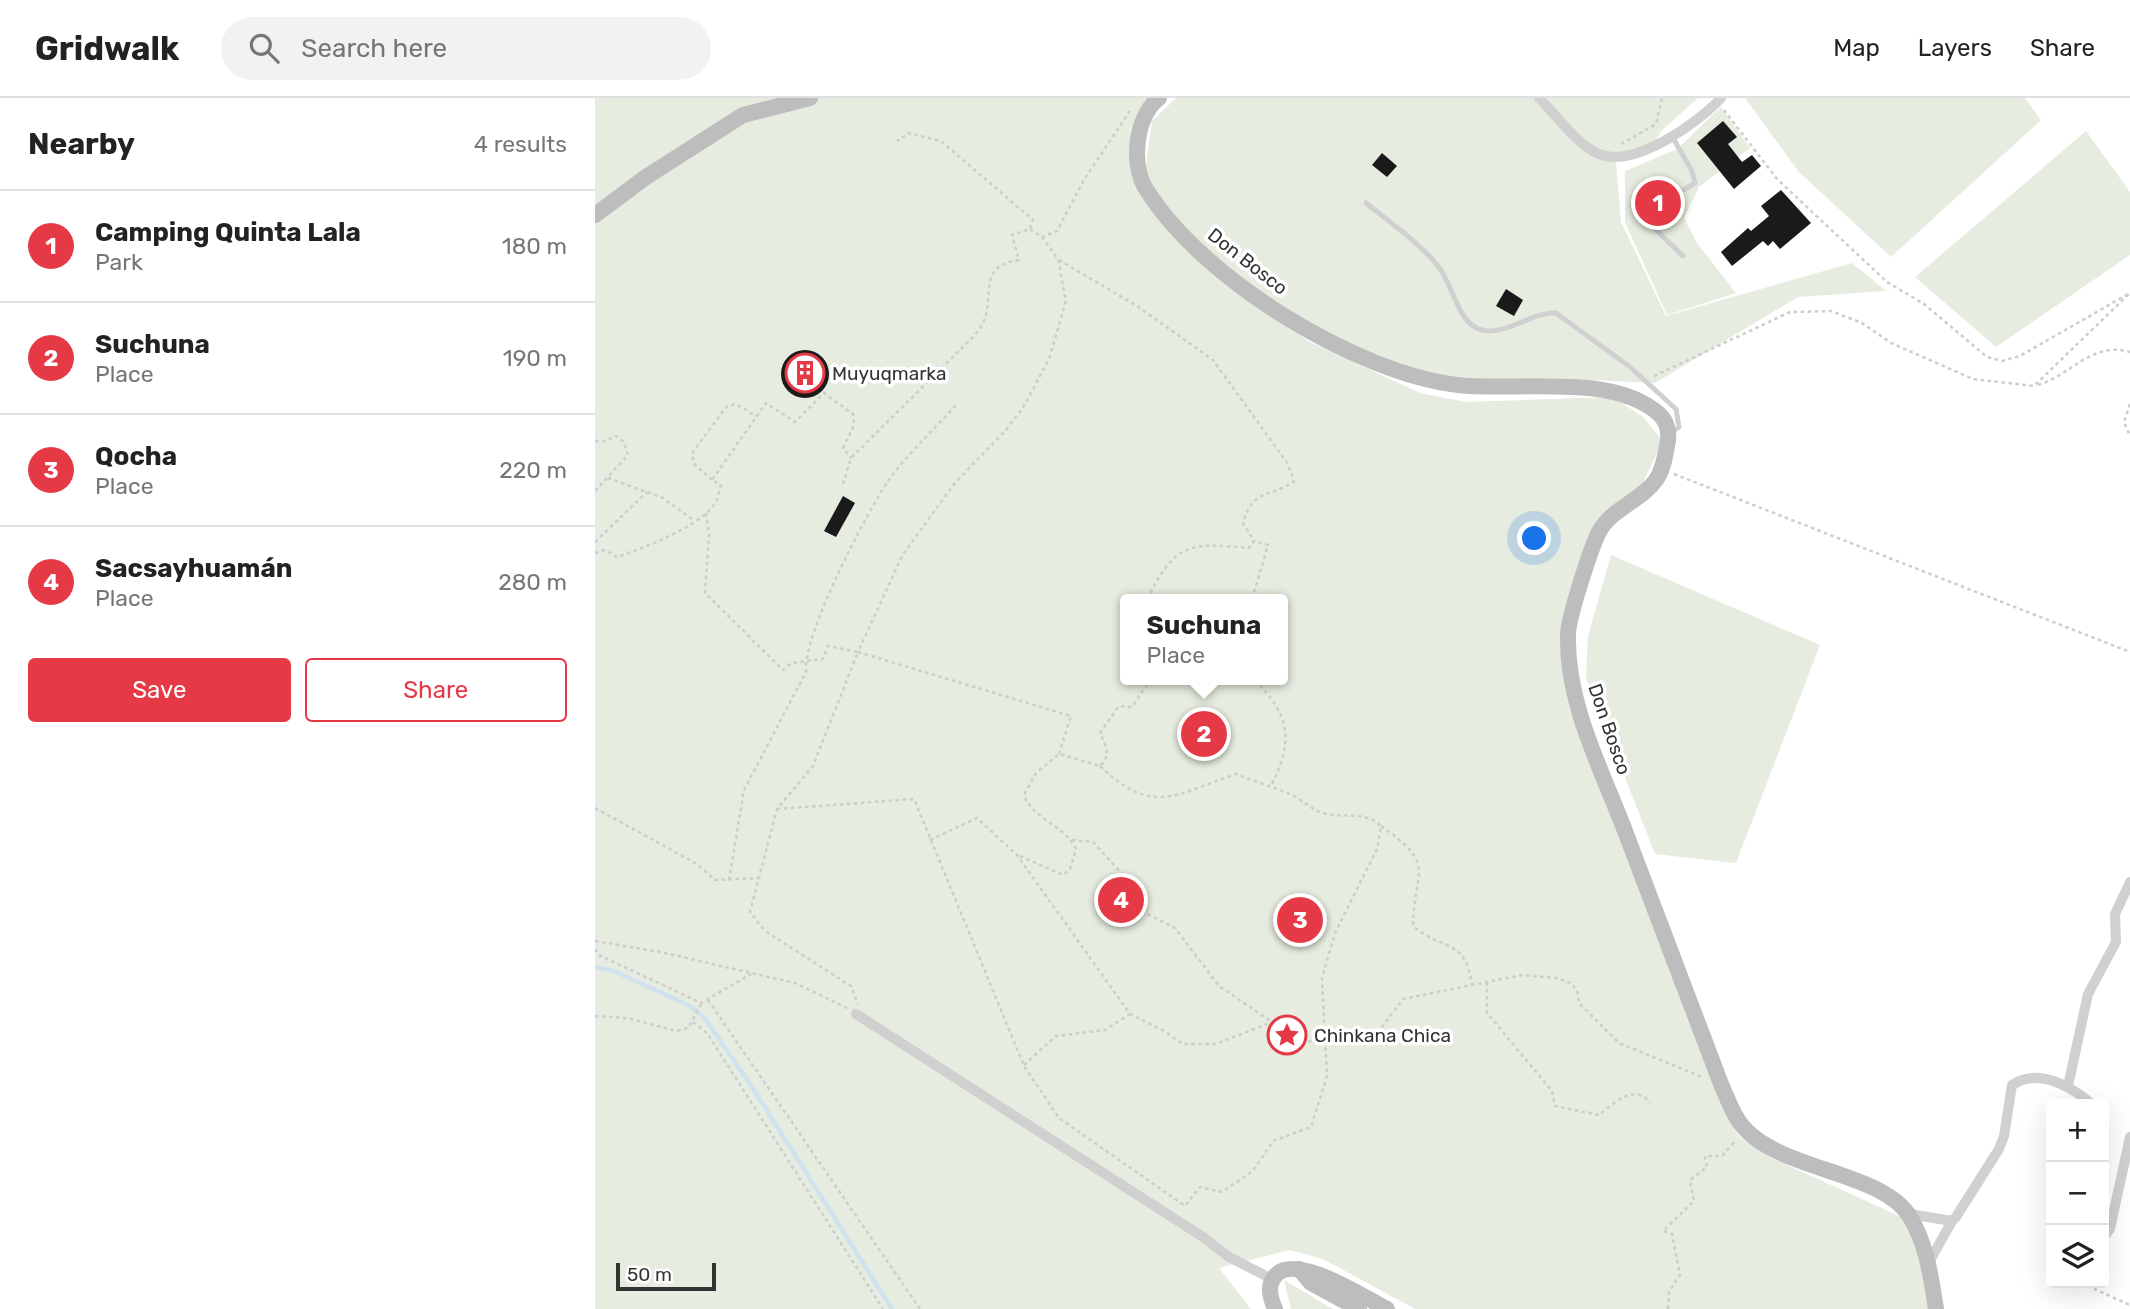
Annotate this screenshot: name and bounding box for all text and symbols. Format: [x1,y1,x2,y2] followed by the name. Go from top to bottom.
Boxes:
[221,17,711,80] search box
[35,29,179,68] text: Gridwalk
[245,29,283,67] icon: search
[301,33,447,64] text: Search here
[1833,34,1880,62] text: Map
[1918,34,1992,62] text: Layers
[2030,34,2095,62] text: Share
[28,126,135,162] text: Nearby
[474,130,567,158] text: 4 results
[1635,177,1681,229] pin: 1
[95,217,361,248] text: Camping Quinta Lala
[1203,223,1292,300] street label: Don Bosco
[45,232,57,260] text: 1
[502,232,567,260] text: 180 m
[95,248,143,276] text: Park
[95,329,210,360] text: Suchuna
[44,344,58,372] text: 2
[503,344,567,372] text: 190 m
[784,352,826,394] building icon: Muyuqmarka
[95,360,154,388] text: Place
[832,362,946,385] place label: Muyuqmarka
[95,441,177,472] text: Qocha
[43,456,59,484] text: 3
[499,456,567,484] text: 220 m
[95,472,154,500] text: Place
[1517,521,1551,555] your location
[95,553,293,584] text: Sacsayhuamán
[43,568,59,596] text: 4
[498,568,567,596] text: 280 m
[95,584,154,612] text: Place
[1120,594,1288,685] popup
[1147,610,1261,641] text: Suchuna
[1147,641,1205,669] text: Place
[28,658,291,722] button: Save
[305,658,567,722] button: Share
[1583,681,1636,778] street label: Don Bosco
[1181,708,1227,760] pin: 2
[1098,874,1144,926] pin: 4
[1277,894,1323,946] pin: 3
[1266,1014,1308,1056] place icon: Chinkana Chica
[1314,1024,1451,1047] place label: Chinkana Chica
[2046,1099,2109,1288] map controls
[2046,1099,2109,1162] button: +
[2046,1162,2109,1225] button: −
[2046,1225,2109,1288] button: layers
[616,1260,716,1292] scale bar
[627,1263,672,1286] text: 50 m

